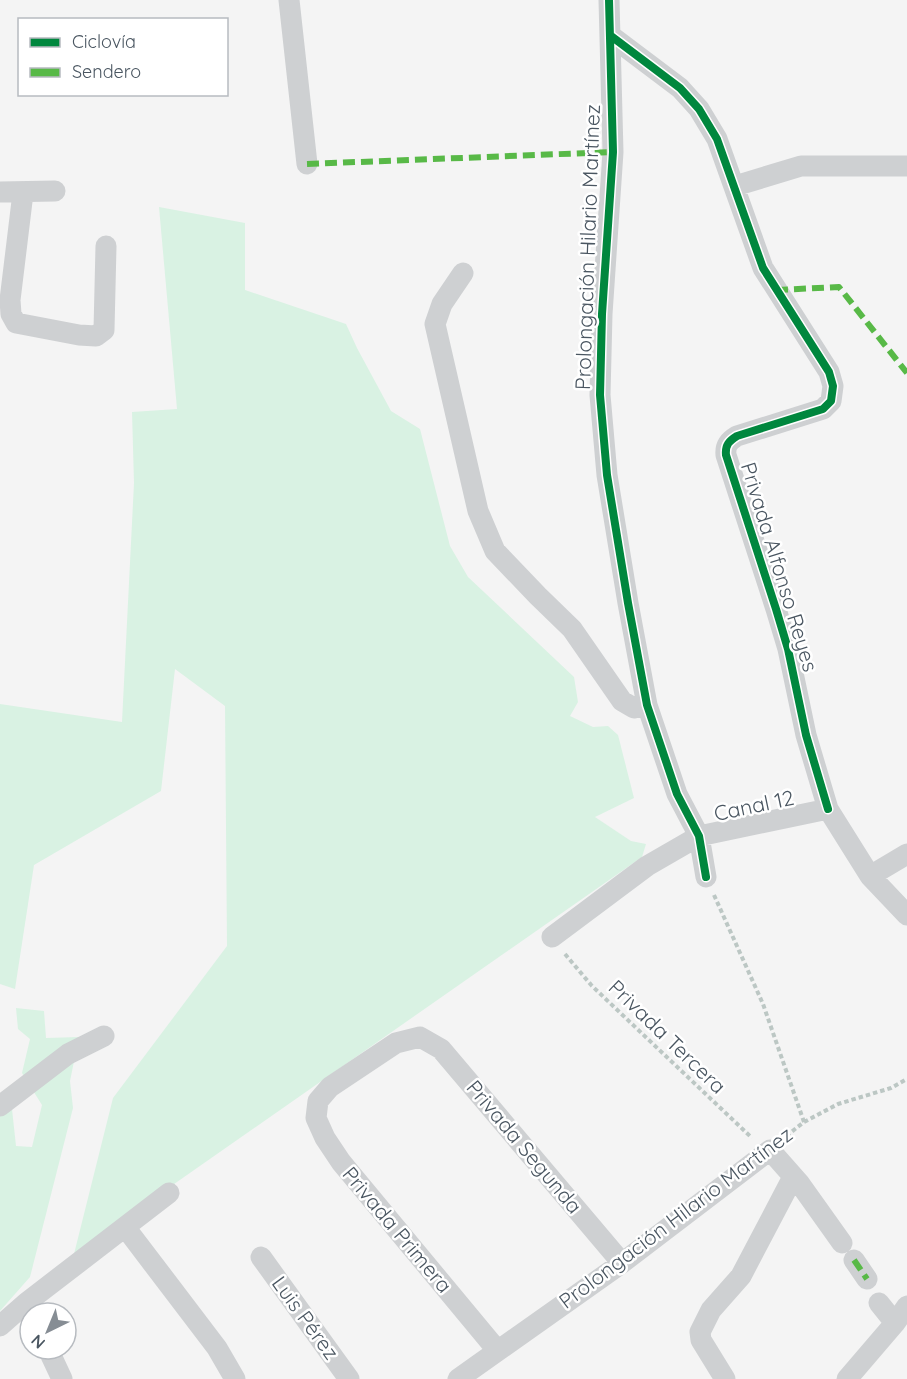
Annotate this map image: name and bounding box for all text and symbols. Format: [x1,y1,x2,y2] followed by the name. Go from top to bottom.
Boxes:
[18,18,228,96] legend
[72,30,136,53] text: Ciclovía
[72,60,141,83] text: Sendero
[569,104,605,390] street label: Prolongación Hilario Martínez
[736,459,824,675] street label: Privada Alfonso Reyes
[711,784,796,826] street label: Canal 12
[604,974,732,1099] street label: Privada Tercera
[461,1074,588,1218] street label: Privada Segunda
[553,1121,797,1314] street label: Prolongación Hilario Martínez
[337,1161,458,1298] street label: Privada Primera
[267,1271,345,1364] street label: Luis Pérez
[18,1301,78,1361] north arrow
[27,1331,49,1353] text: N

